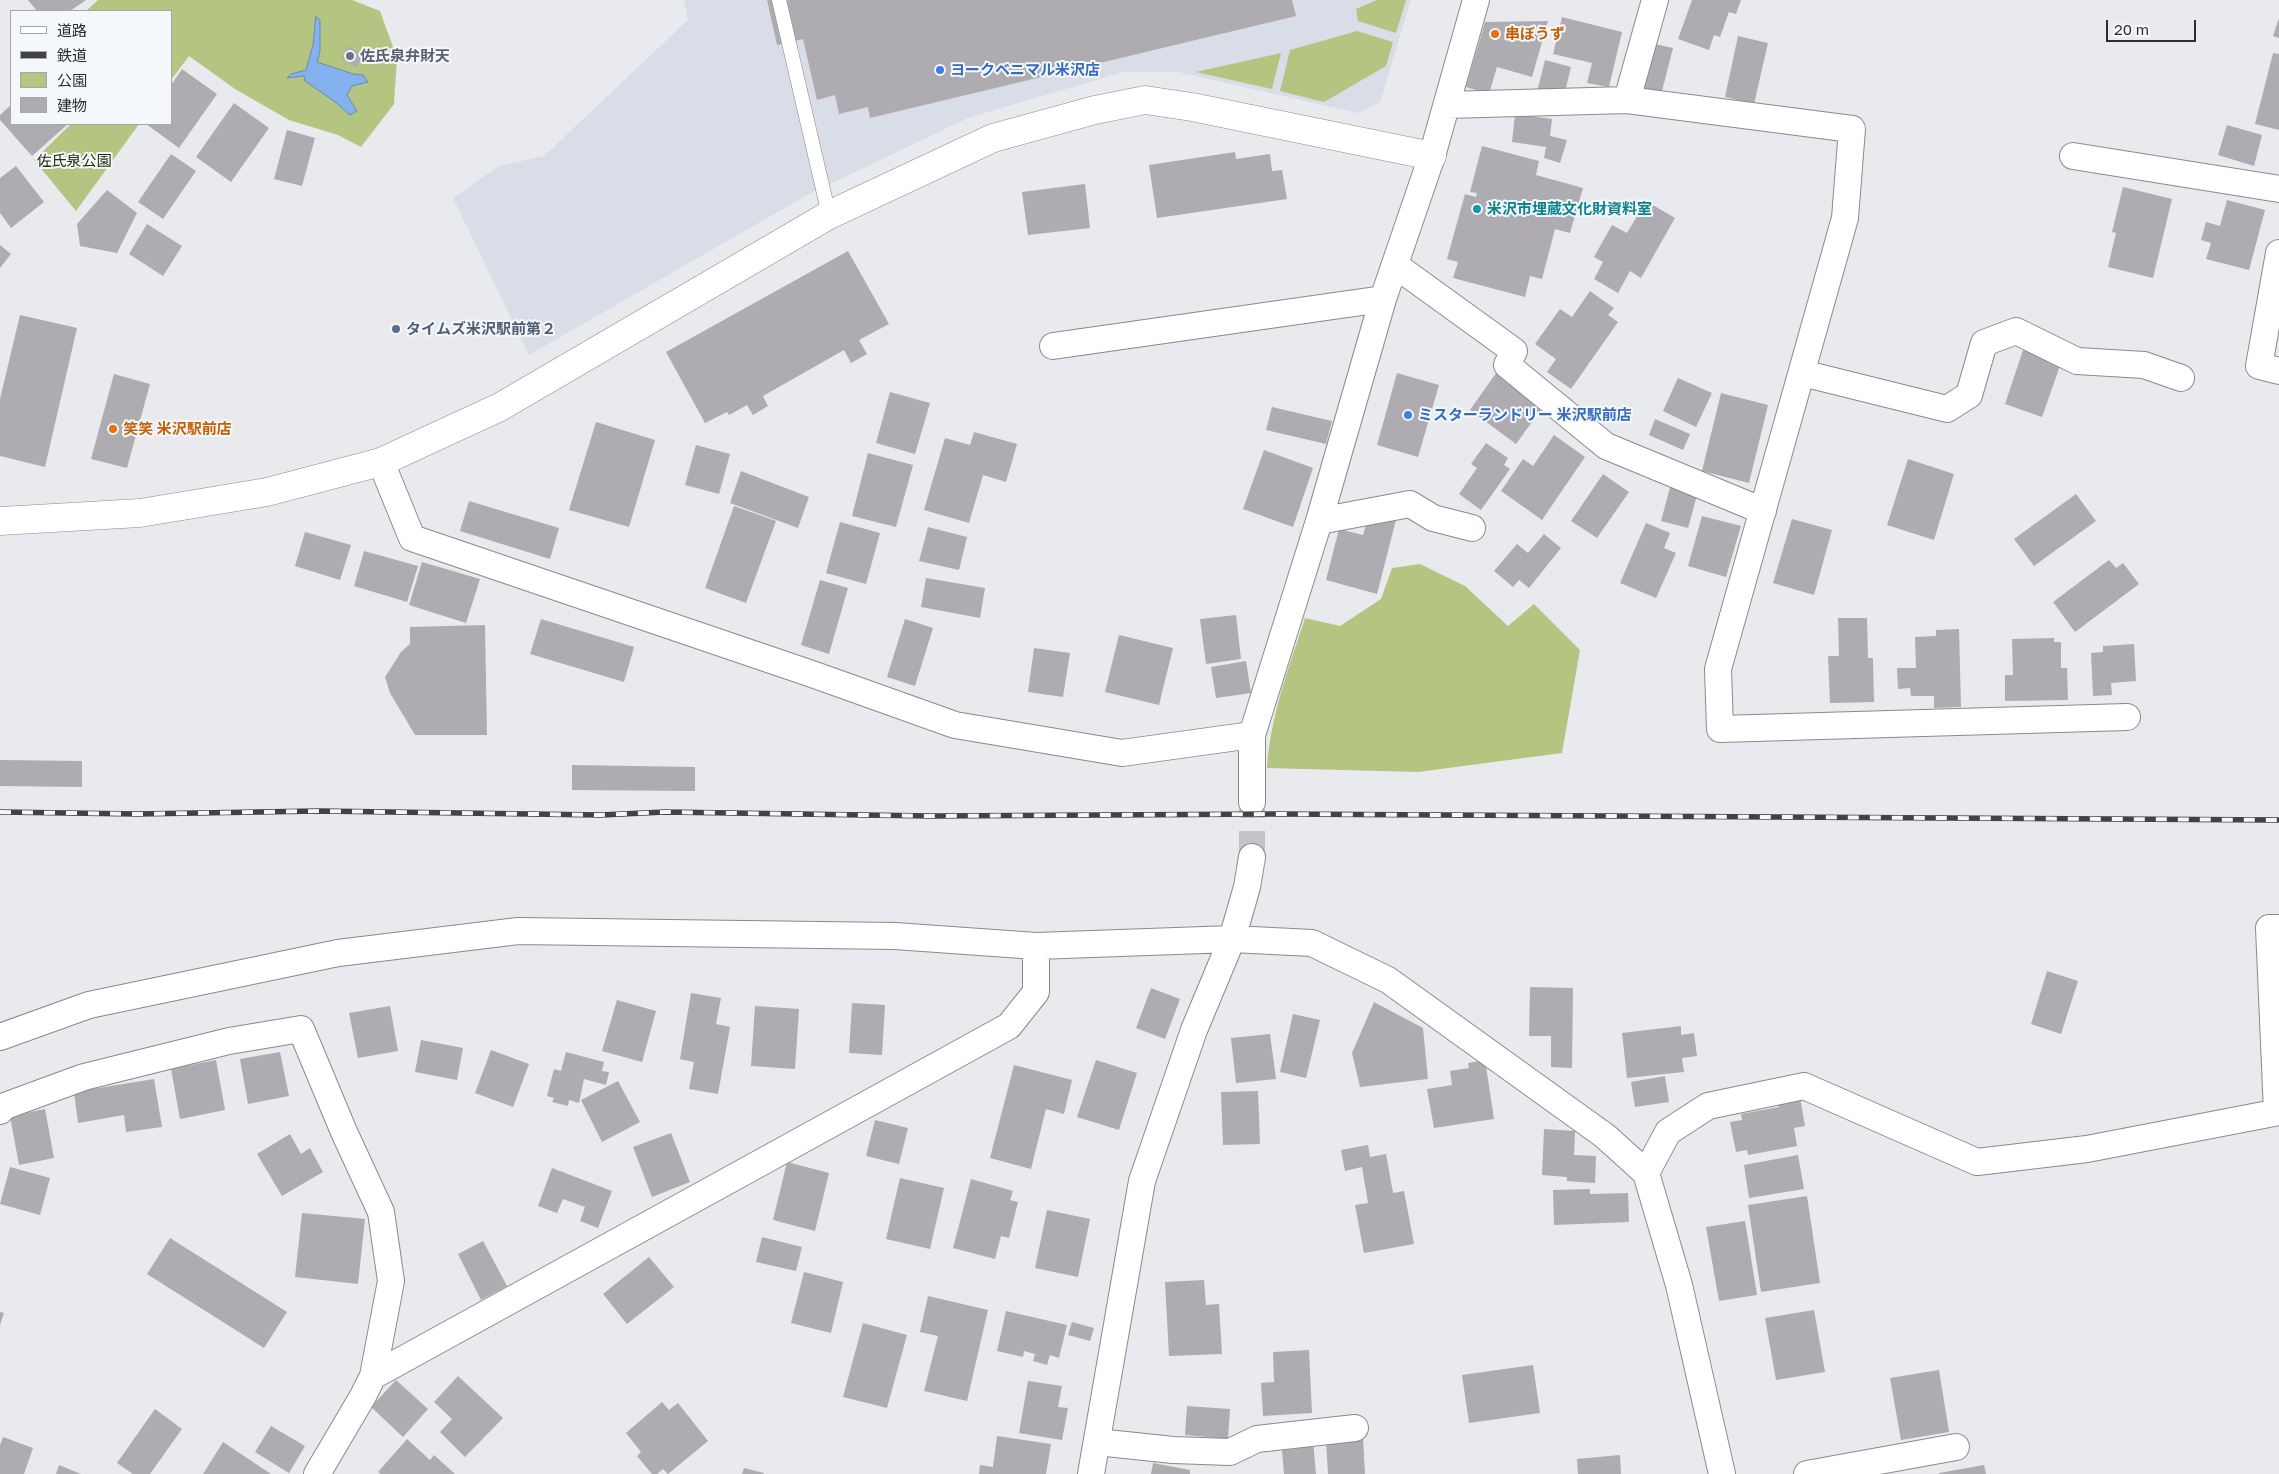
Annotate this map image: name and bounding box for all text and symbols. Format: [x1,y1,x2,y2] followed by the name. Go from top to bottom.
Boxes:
[10,10,172,125] legend
[2109,10,2199,42] scale bar
[2114,20,2149,38] text: 20 m
[57,21,87,39] text: 道路
[1505,25,1565,43] place label: 串ぼうず
[1489,28,1501,40] marker: 串ぼうず
[57,46,87,64] text: 鉄道
[360,47,450,65] place label: 佐氏泉弁財天
[344,50,356,62] marker: 佐氏泉弁財天
[950,61,1100,79] place label: ヨークベニマル米沢店
[934,64,946,76] marker: ヨークベニマル米沢店
[57,71,87,89] text: 公園
[57,96,87,114] text: 建物
[37,152,111,170] park label: 佐氏泉公園
[1487,200,1652,218] place label: 米沢市埋蔵文化財資料室
[1471,203,1483,215] marker: 米沢市埋蔵文化財資料室
[406,320,556,338] place label: タイムズ米沢駅前第２
[390,323,402,335] marker: タイムズ米沢駅前第２
[1418,406,1632,424] place label: ミスターランドリー 米沢駅前店
[1402,409,1414,421] marker: ミスターランドリー 米沢駅前店
[123,420,232,438] place label: 笑笑 米沢駅前店
[107,423,119,435] marker: 笑笑 米沢駅前店

